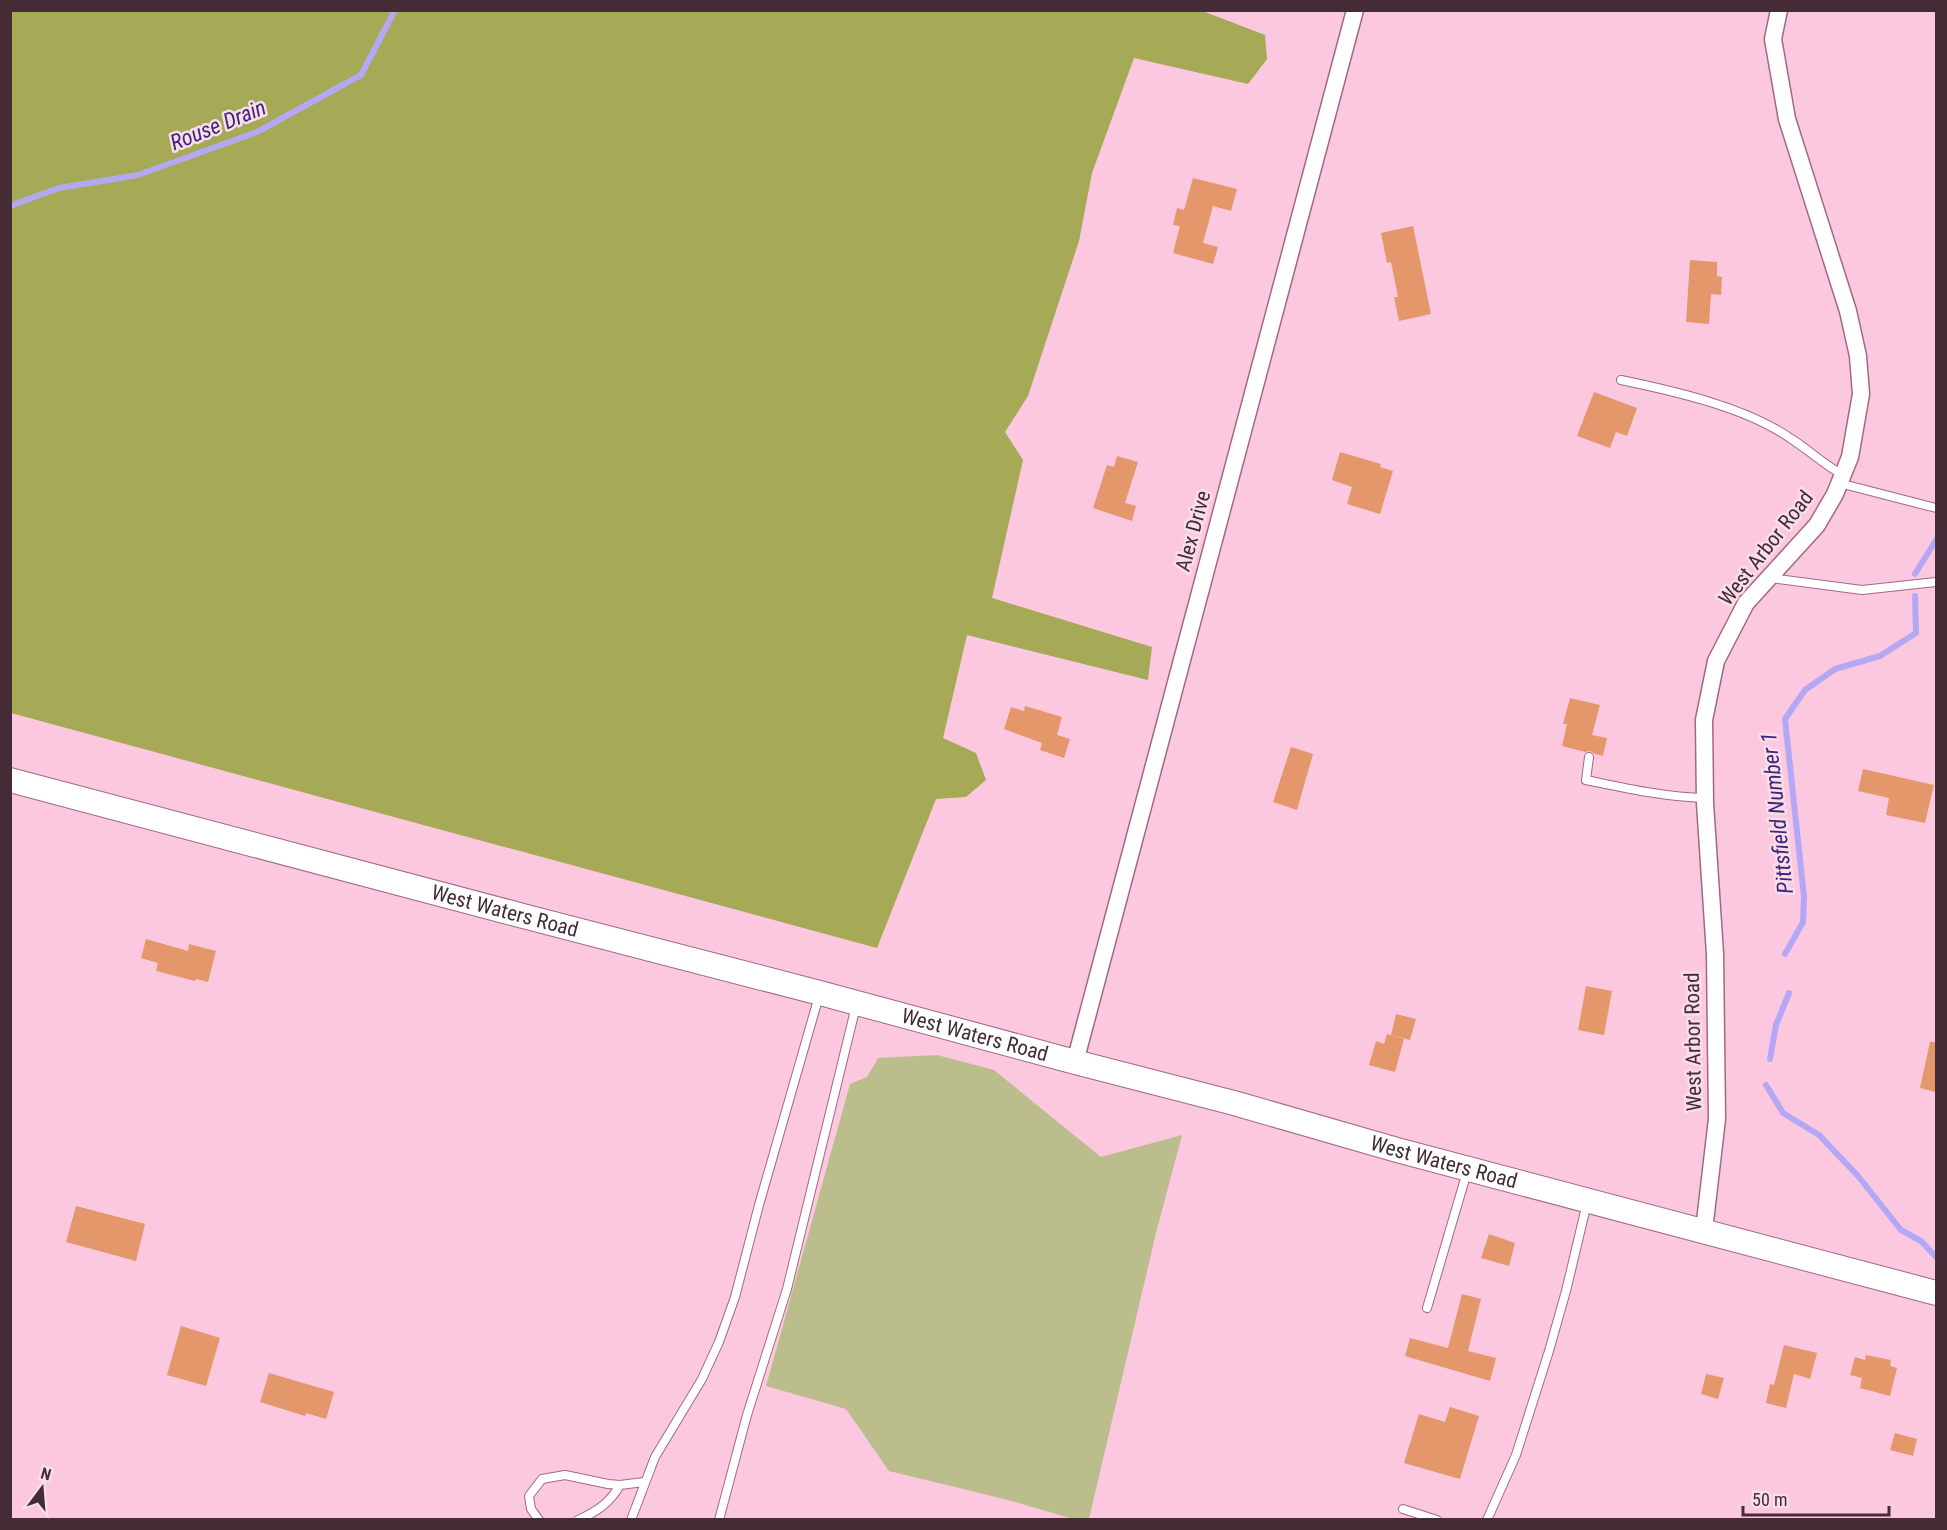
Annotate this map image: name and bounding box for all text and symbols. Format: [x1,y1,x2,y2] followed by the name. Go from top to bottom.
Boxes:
[167,95,269,155] water label: Rouse Drain
[1714,486,1818,610] street label: West Arbor Road
[1171,488,1215,574] street label: Alex Drive
[1756,731,1798,895] water label: Pittsfield Number 1
[429,880,581,942] street label: West Waters Road
[1680,972,1706,1112] street label: West Arbor Road
[899,1004,1051,1066] street label: West Waters Road
[1368,1131,1520,1193] street label: West Waters Road
[12,1458,72,1518] north arrow
[39,1464,53,1485] text: N
[1743,1479,1888,1517] scale bar
[1752,1489,1787,1510] text: 50 m

